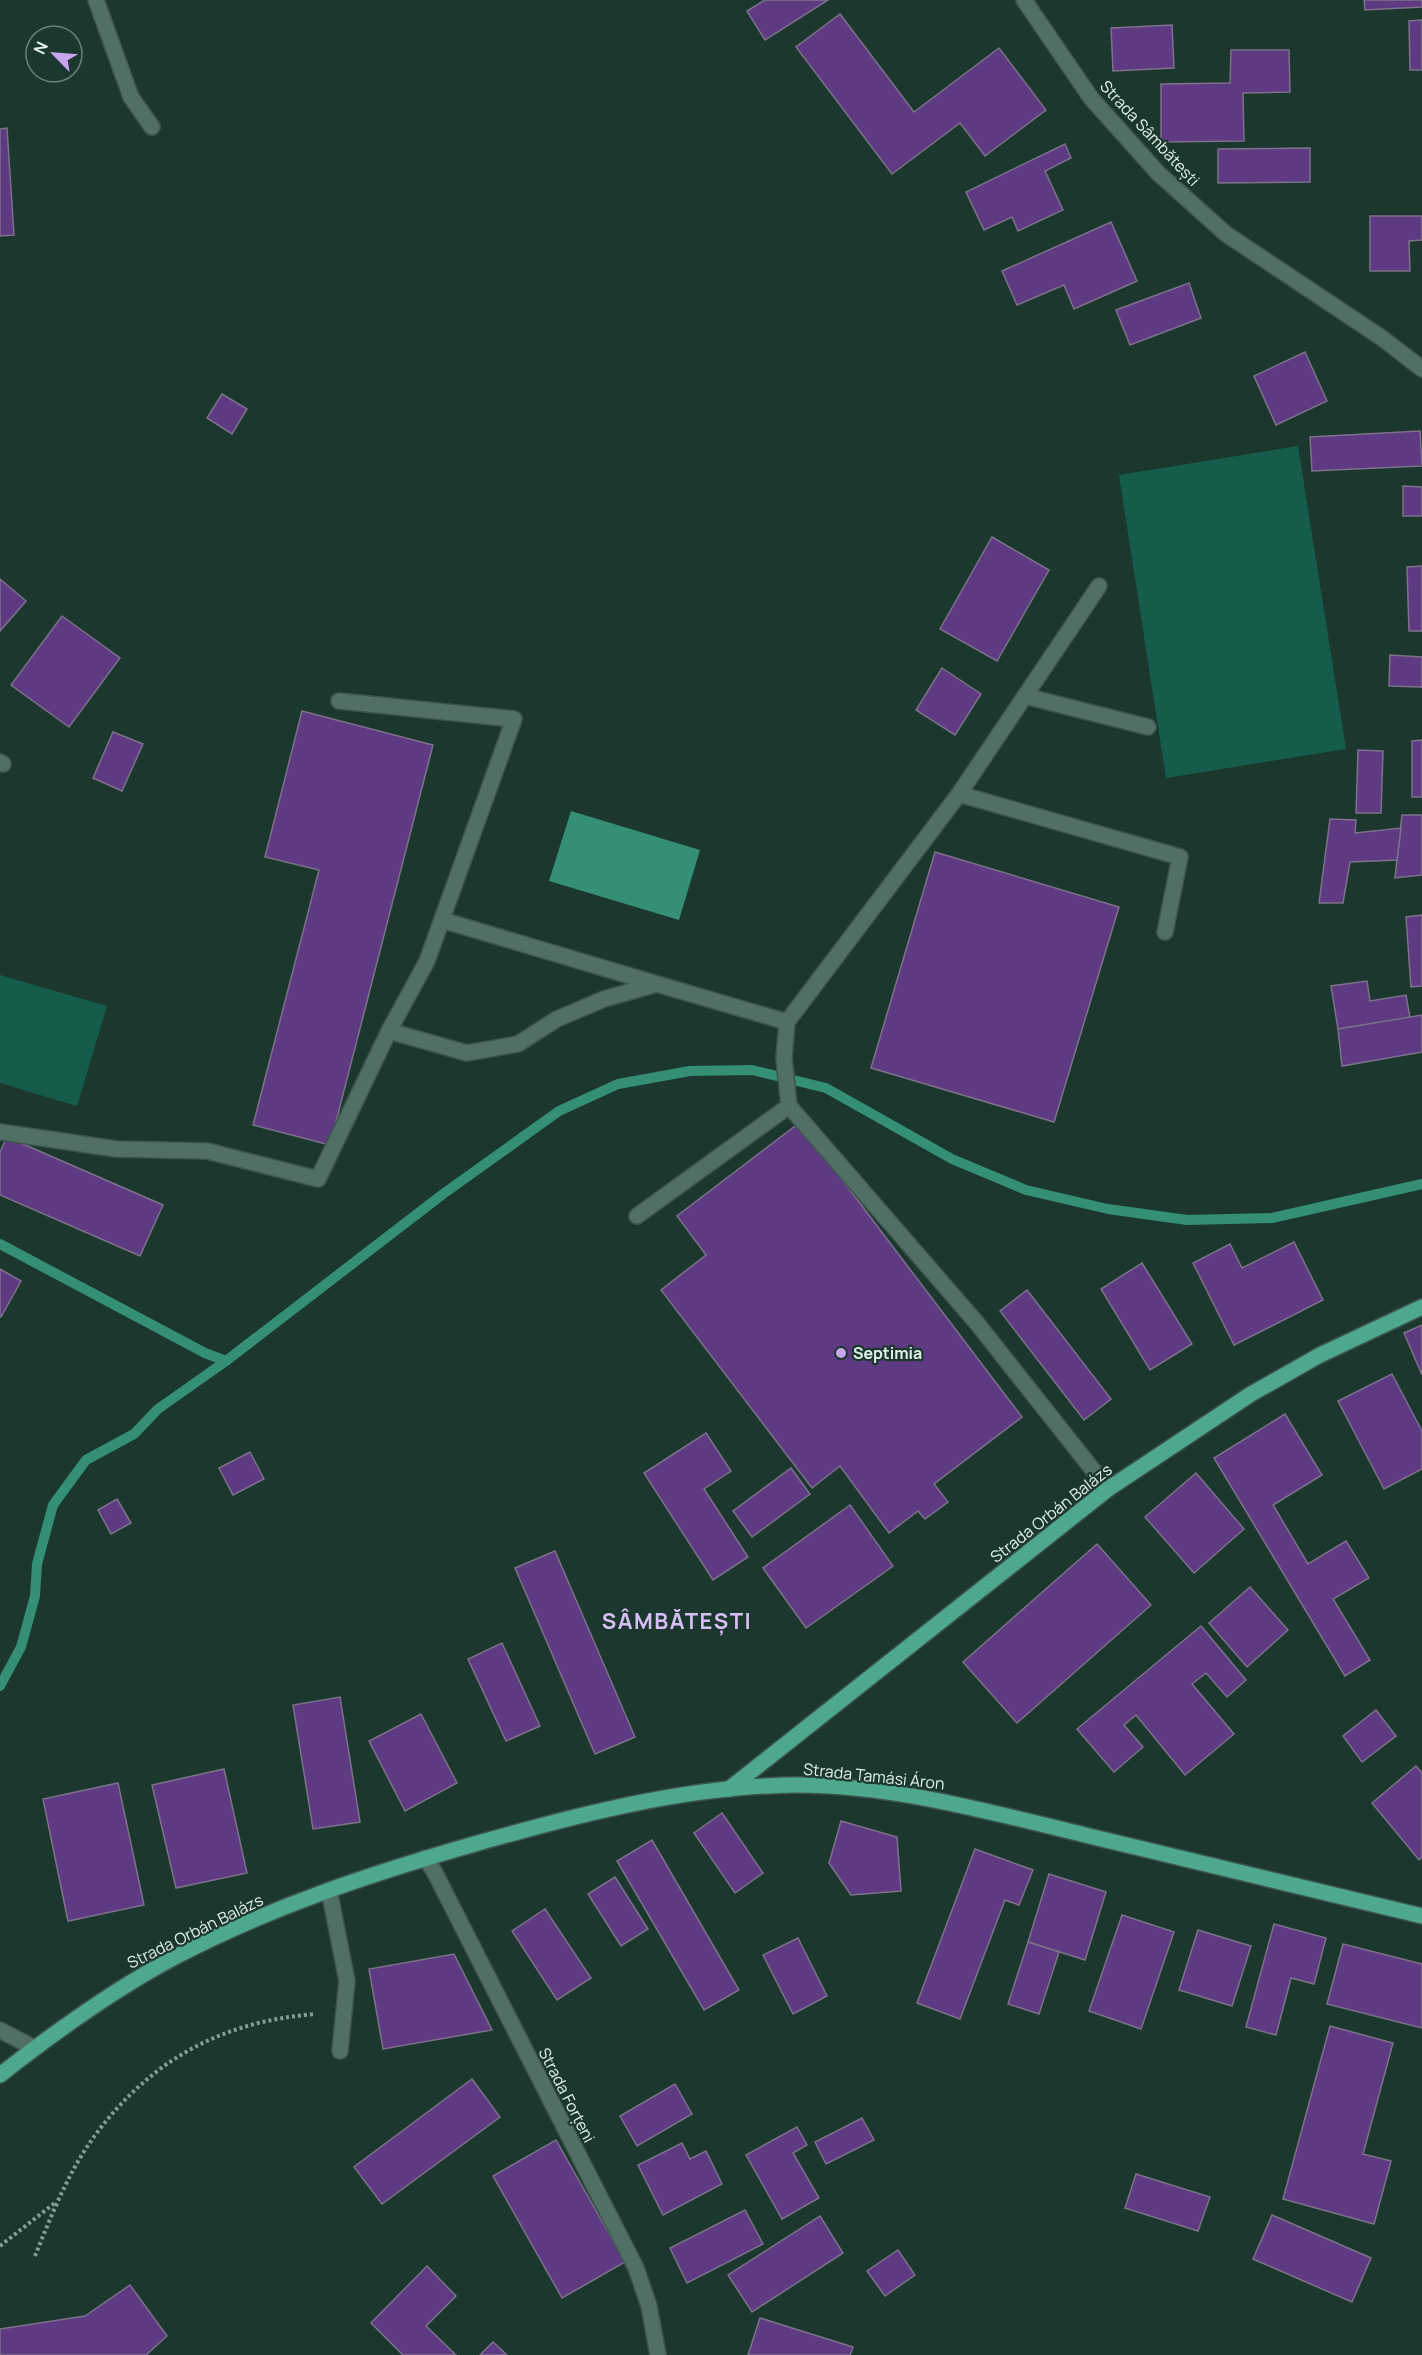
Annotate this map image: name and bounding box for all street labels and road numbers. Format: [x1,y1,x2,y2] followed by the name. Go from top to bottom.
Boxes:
[1095,75,1205,191] street label: Strada Sâmbătești
[986,1459,1116,1567] street label: Strada Orbán Balázs
[802,1758,946,1794] street label: Strada Tamási Áron
[123,1889,267,1973] street label: Strada Orbán Balázs
[534,2044,600,2146] street label: Strada Forțeni

